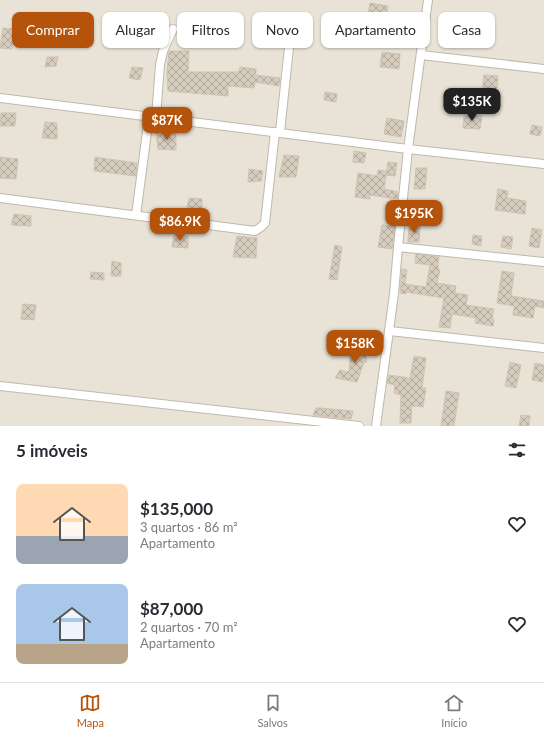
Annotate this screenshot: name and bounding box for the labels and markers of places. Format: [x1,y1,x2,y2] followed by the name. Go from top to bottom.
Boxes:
[444,88,500,122] pin: $135K
[143,107,191,141] pin: $87K
[386,200,442,234] pin: $195K
[147,208,213,242] pin: $86.9K
[327,330,383,364] pin: $158K

